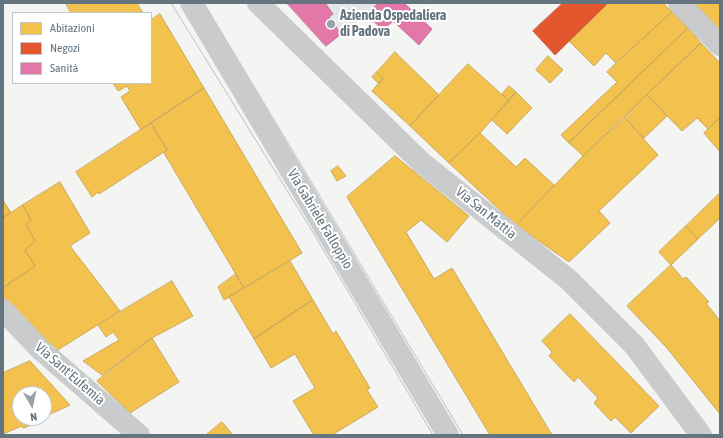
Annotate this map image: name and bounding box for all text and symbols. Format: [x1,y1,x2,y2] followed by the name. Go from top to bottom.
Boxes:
[340,8,446,40] place label: Azienda Ospedaliera di Padova
[12,12,152,84] legend
[325,18,337,30] marker: Azienda Ospedaliera di Padova
[50,21,95,35] text: Abitazioni
[50,41,80,55] text: Negozi
[50,61,78,75] text: Sanità
[284,166,356,272] street label: Via Gabriele Falloppio
[452,183,520,243] street label: Via San Mattia
[32,339,108,409] street label: Via Sant'Eufemia
[12,386,52,426] north arrow
[30,410,38,423] text: N

